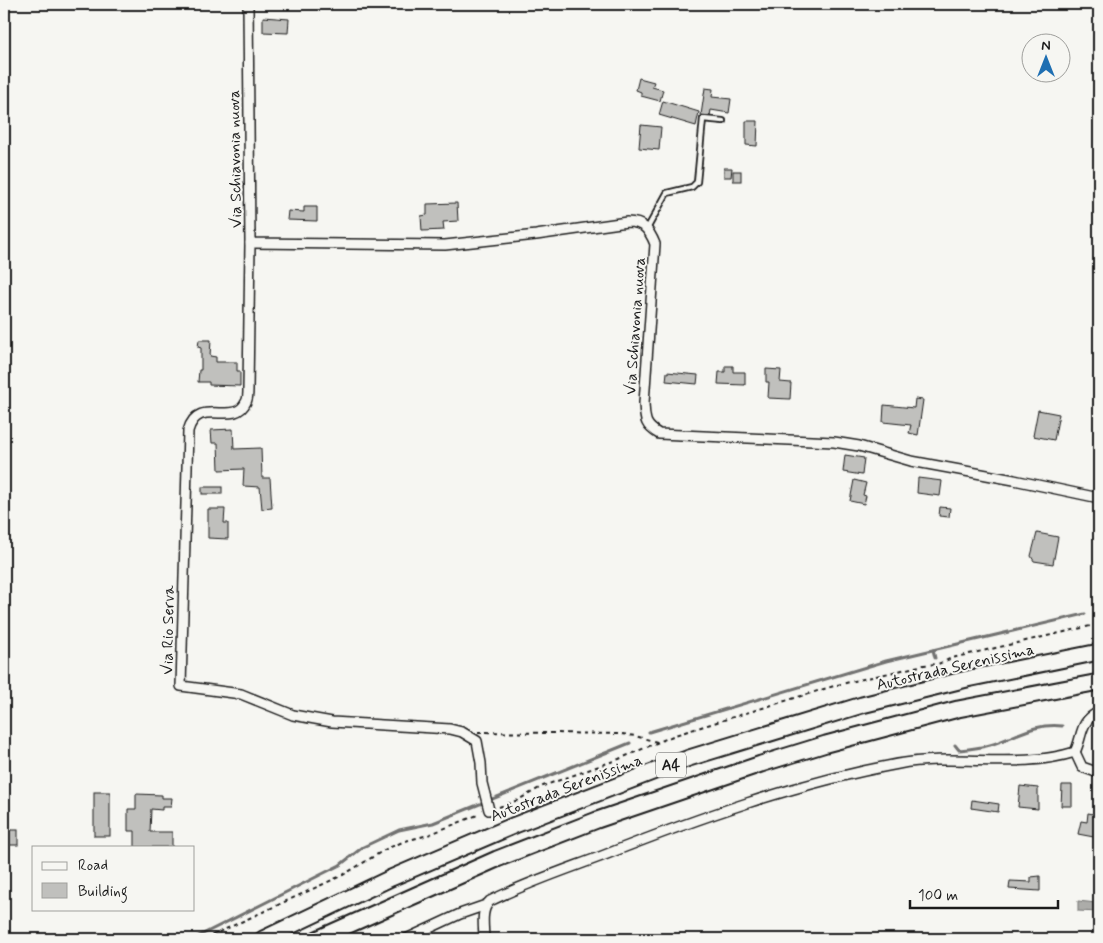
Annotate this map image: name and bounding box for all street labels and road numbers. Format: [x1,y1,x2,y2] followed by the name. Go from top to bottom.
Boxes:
[224,90,247,228] street label: Via Schiavonia nuova
[620,257,651,396] street label: Via Schiavonia nuova
[157,585,180,675] street label: Via Rio Serva
[874,639,1036,696] street label: Autostrada Serenissima
[487,750,646,827] street label: Autostrada Serenissima
[656,752,686,778] road number: A4

